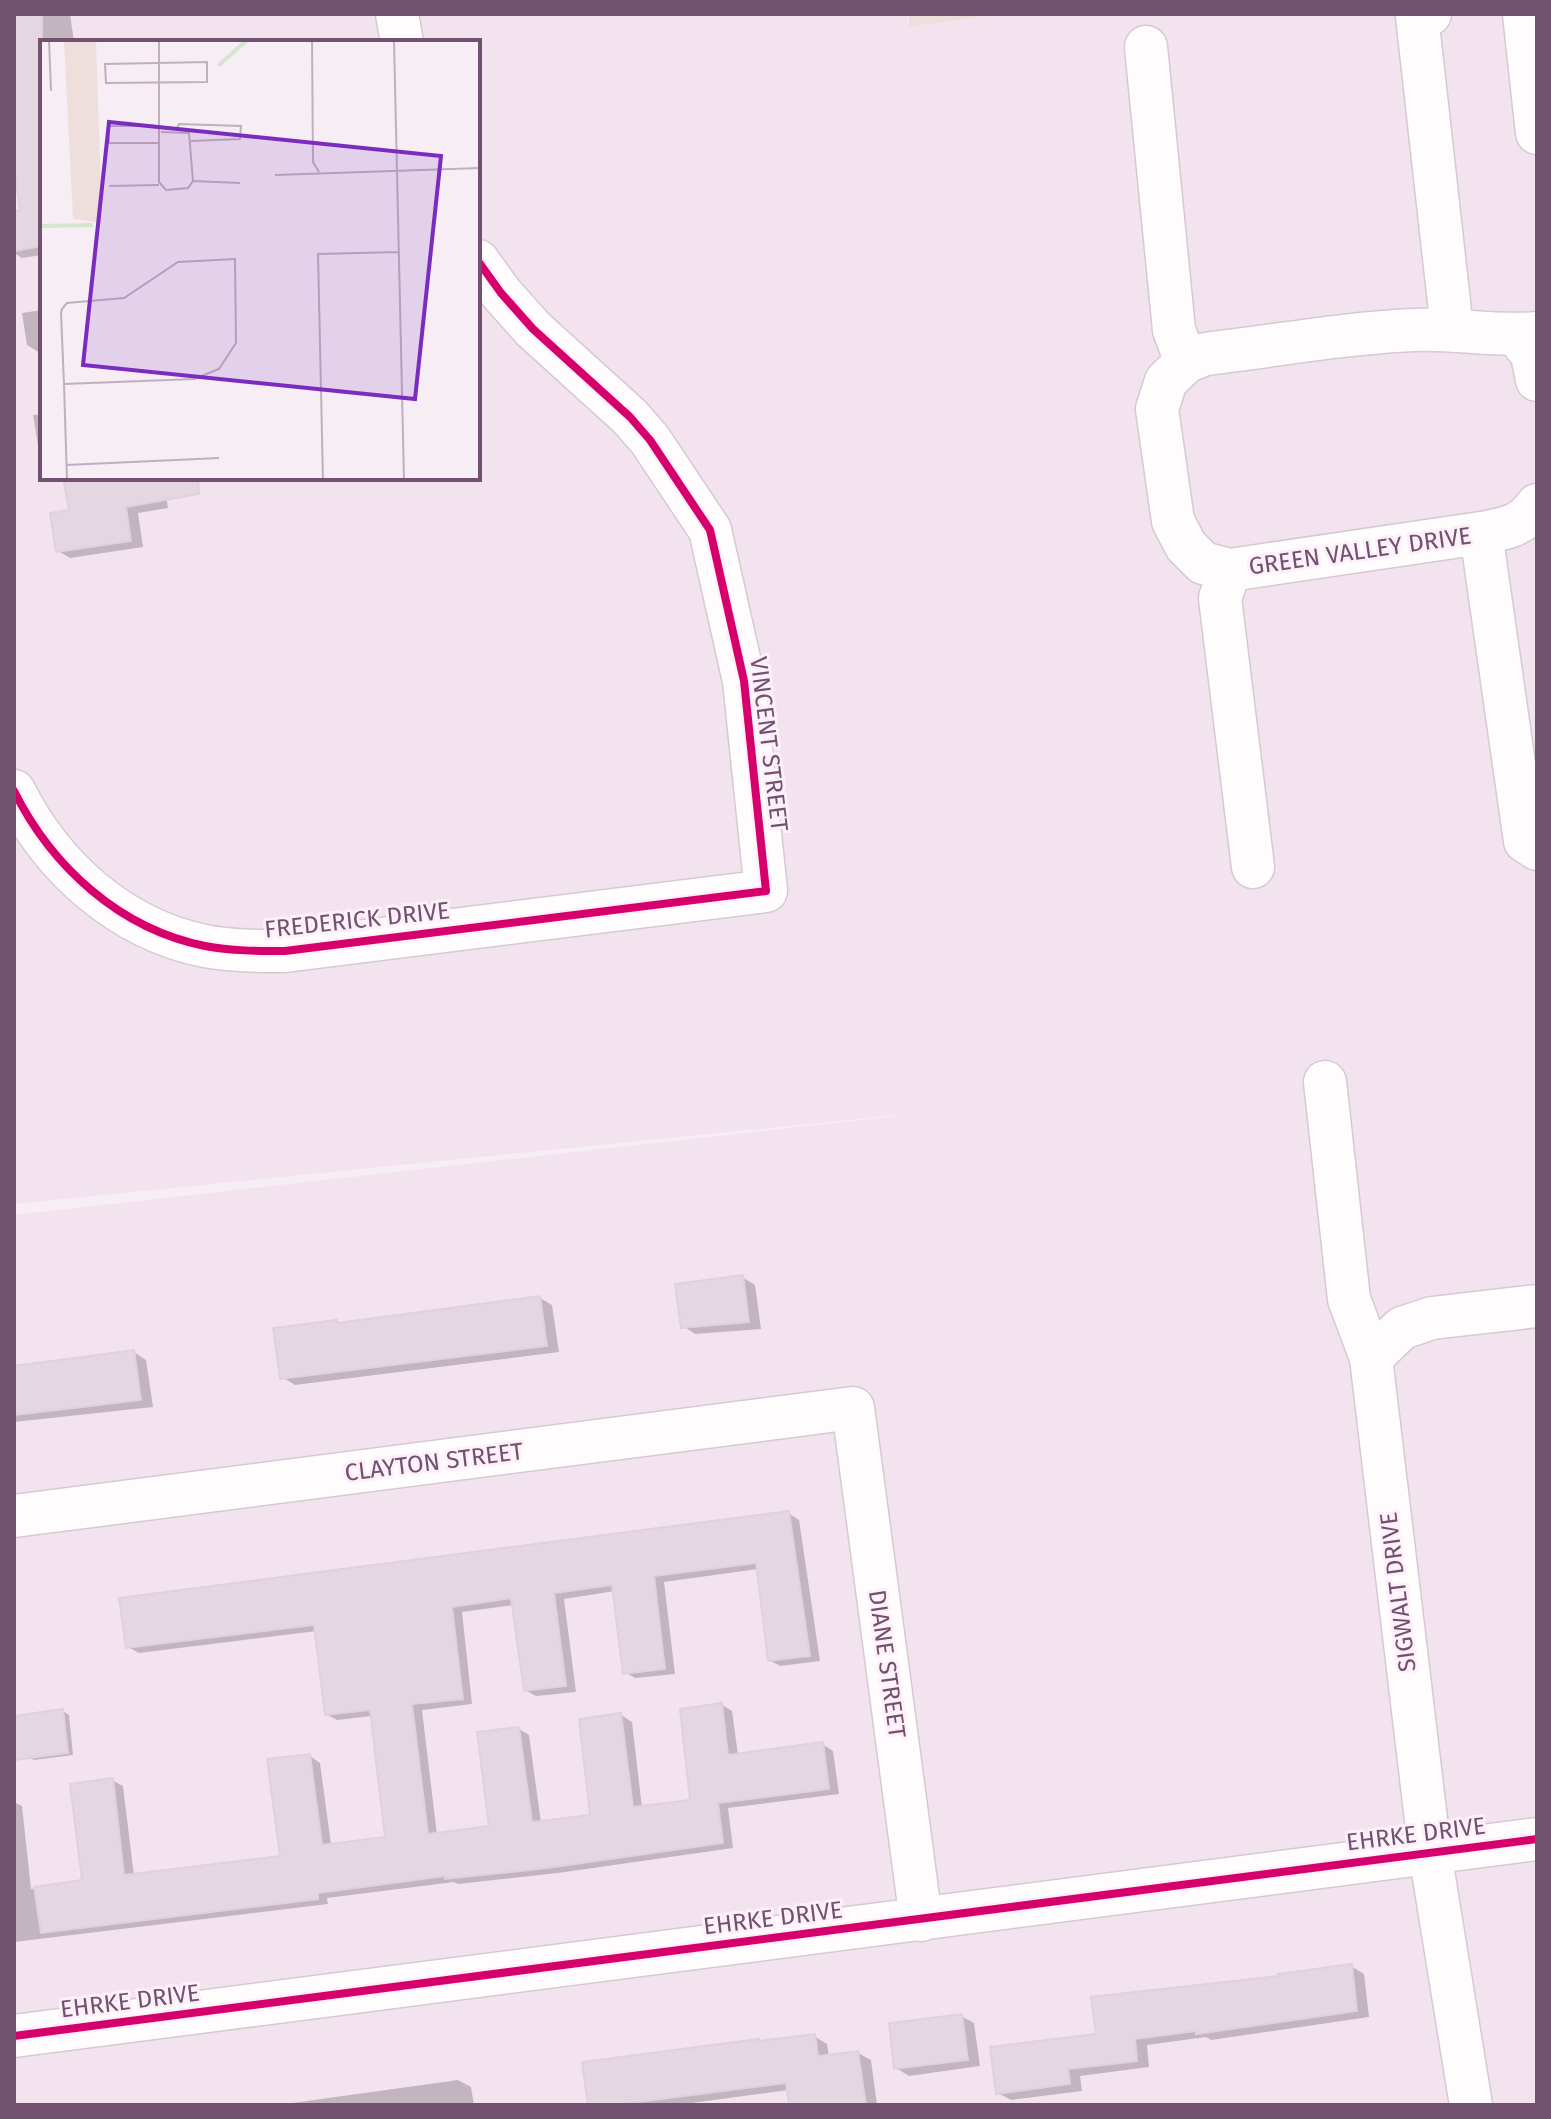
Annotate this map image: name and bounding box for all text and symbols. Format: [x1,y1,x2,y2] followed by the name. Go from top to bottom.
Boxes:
[40,40,480,480] inset map
[1247,522,1473,580] street label: GREEN VALLEY DRIVE
[744,655,794,834] street label: VINCENT STREET
[263,896,451,944] street label: FREDERICK DRIVE
[343,1437,525,1487] street label: CLAYTON STREET
[1374,1510,1422,1674] street label: SIGWALT DRIVE
[863,1588,911,1741] street label: DIANE STREET
[1345,1812,1487,1856] street label: EHRKE DRIVE
[702,1896,844,1940] street label: EHRKE DRIVE
[59,1979,201,2023] street label: EHRKE DRIVE

